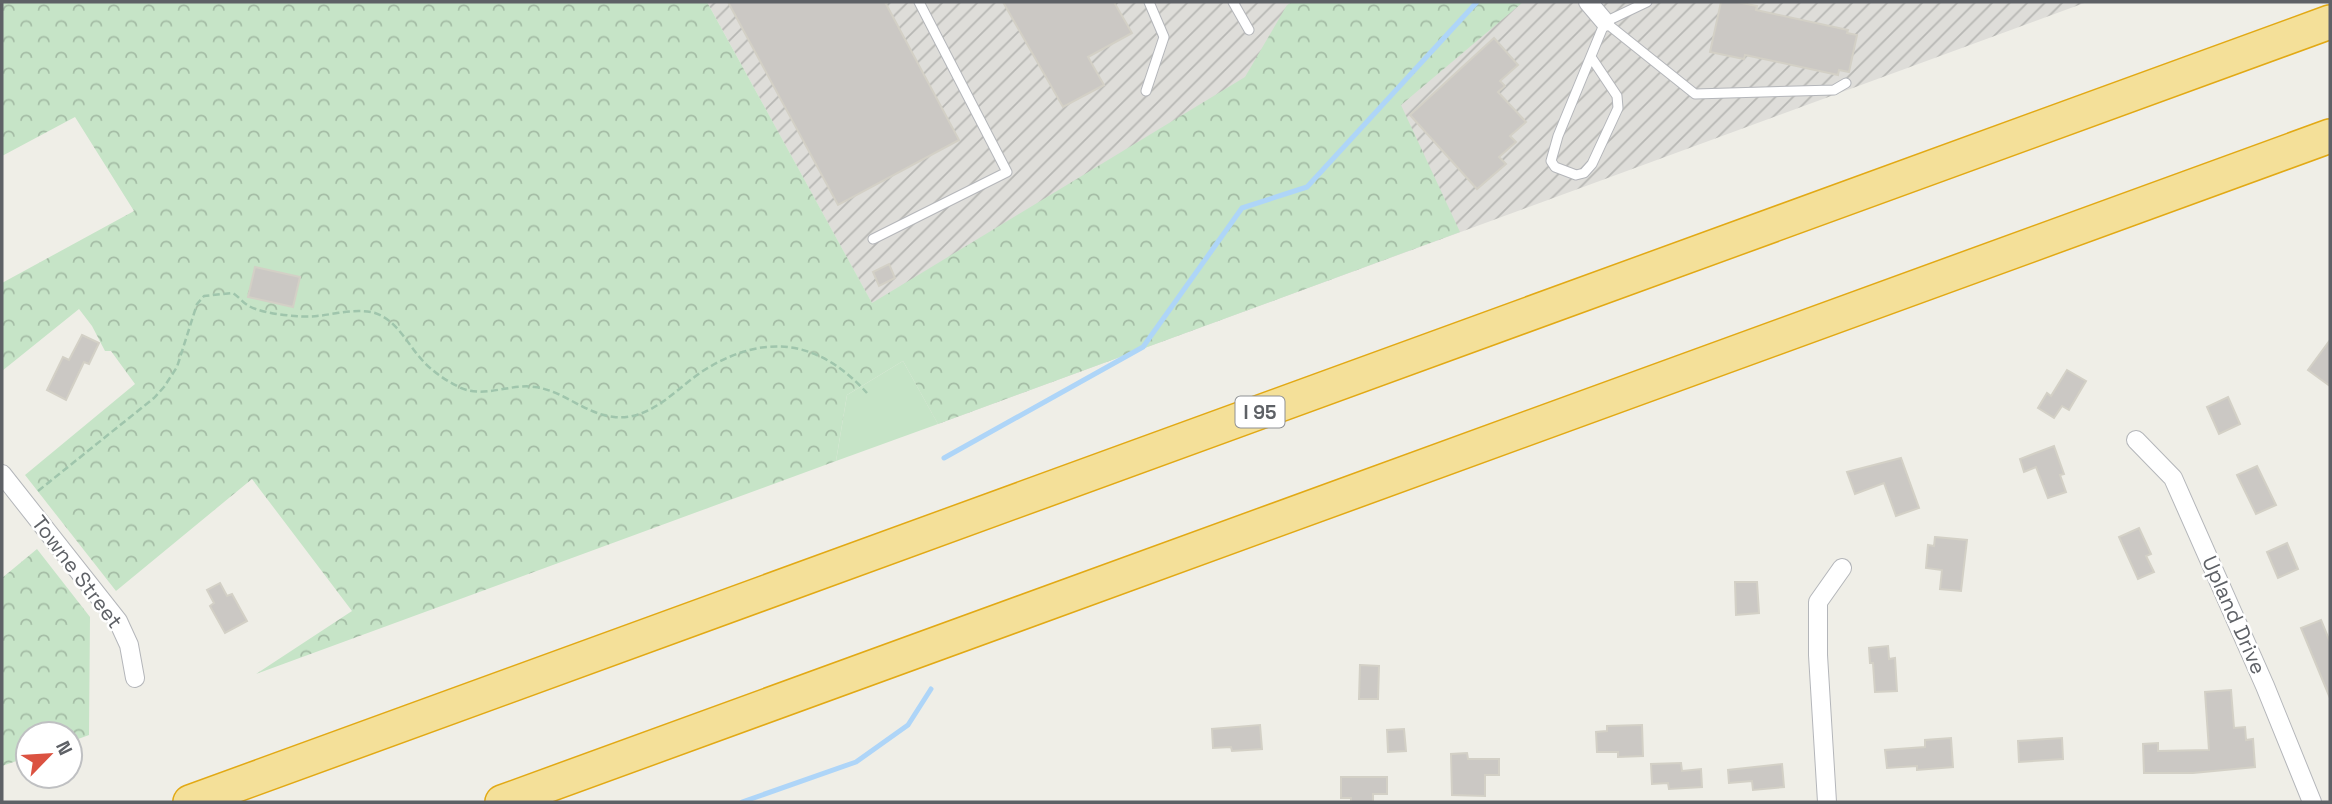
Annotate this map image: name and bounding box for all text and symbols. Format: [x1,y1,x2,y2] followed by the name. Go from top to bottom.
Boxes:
[1236,396,1284,428] road number: I 95
[26,510,129,634] street label: Towne Street
[2196,551,2273,678] street label: Upland Drive
[14,720,84,790] north arrow
[50,737,78,759] text: N

